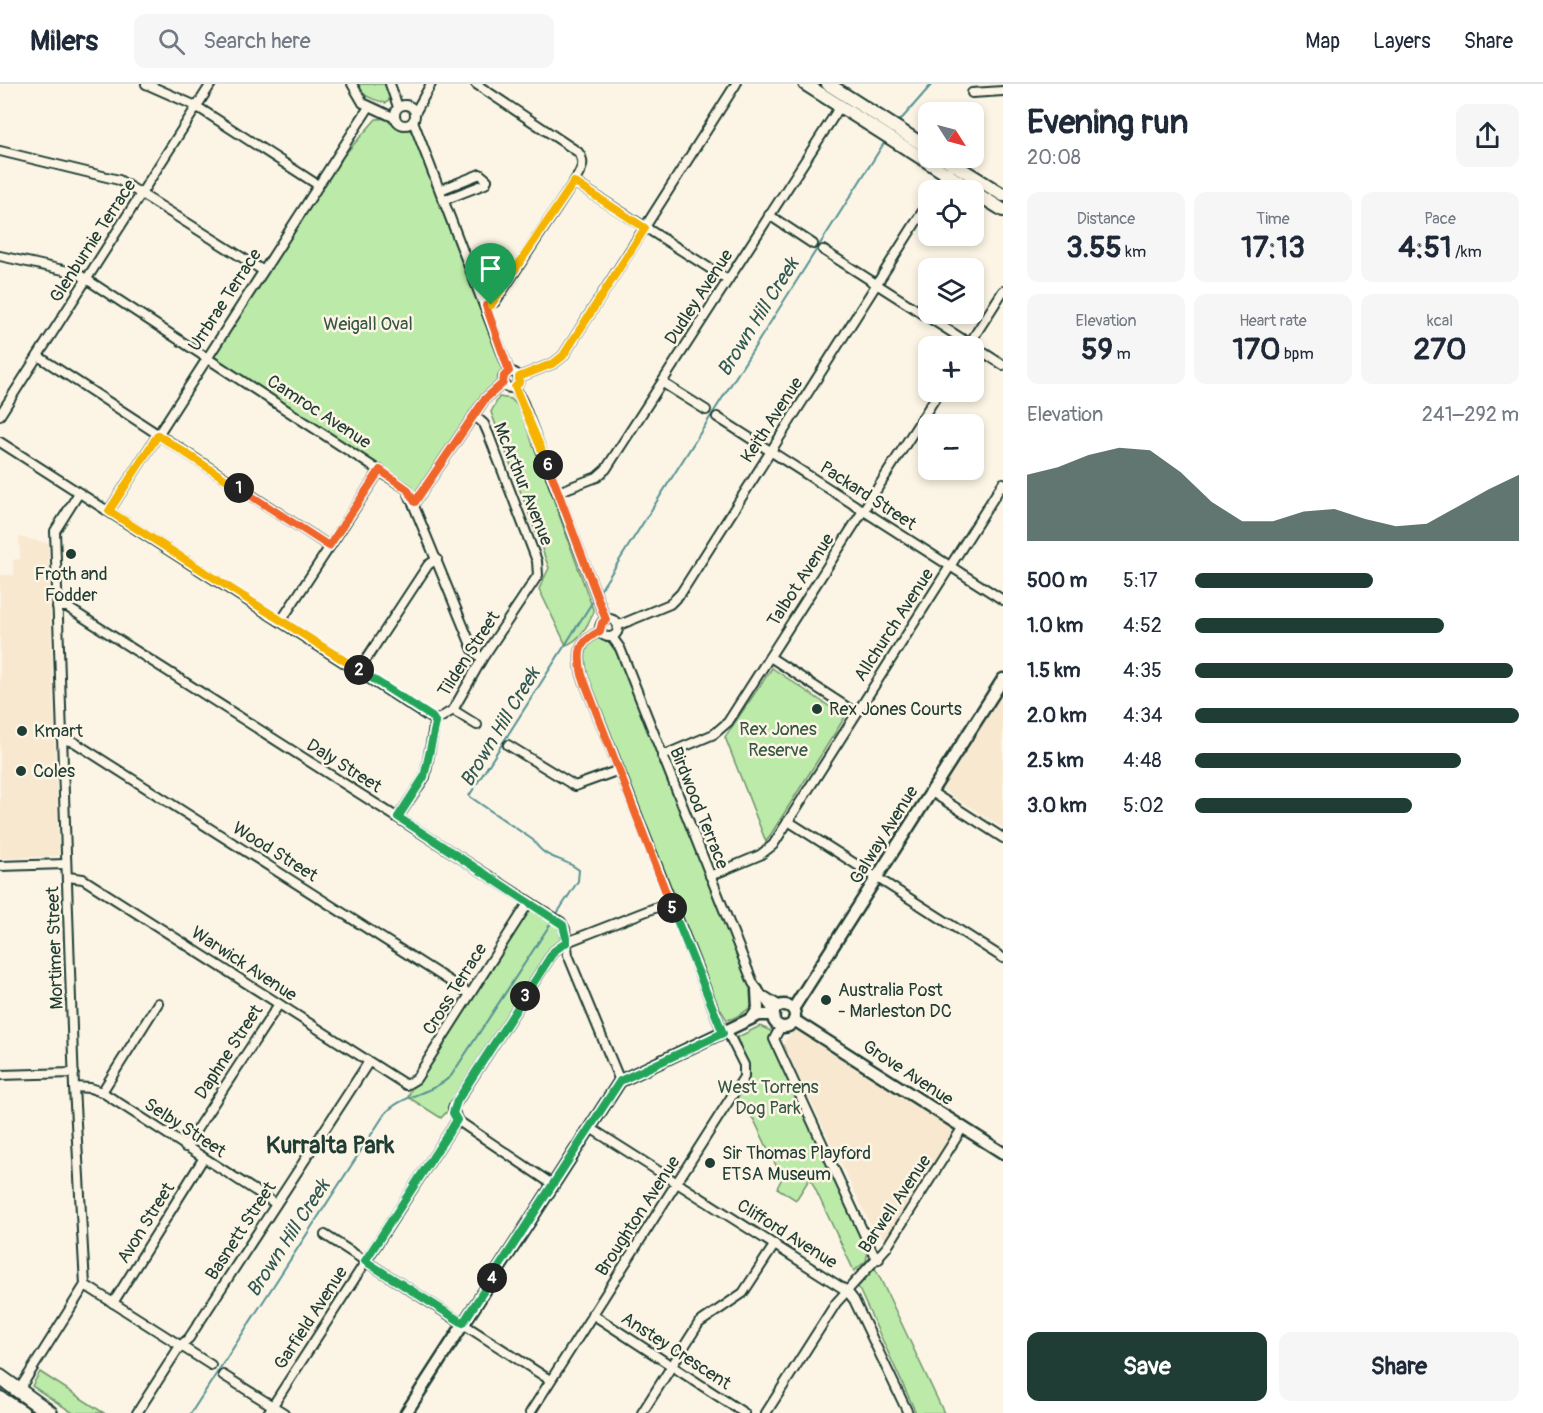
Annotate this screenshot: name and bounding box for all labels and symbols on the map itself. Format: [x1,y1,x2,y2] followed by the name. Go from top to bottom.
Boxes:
[918,102,984,168] north arrow
[45,175,141,307] street label: Glenburnie Terrace
[465,243,516,305] pin
[183,244,267,356] street label: Urrbrae Terrace
[660,245,738,349] street label: Dudley Avenue
[712,252,805,381] water label: Brown Hill Creek
[323,313,413,336] park label: Weigall Oval
[263,370,376,454] street label: Camroc Avenue
[736,373,808,467] street label: Keith Avenue
[488,419,558,549] street label: McArthur Avenue
[533,450,563,480] pin: 6
[816,456,921,536] street label: Packard Street
[224,473,254,503] pin: 1
[762,529,840,631] street label: Talbot Avenue
[64,547,78,561] marker: Froth and Fodder
[34,563,108,607] place label: Froth and Fodder
[849,564,939,686] street label: Allchurch Avenue
[433,606,506,701] street label: Tilden Street
[344,655,374,685] pin: 2
[455,661,546,791] water label: Brown Hill Creek
[829,698,962,721] place label: Rex Jones Courts
[810,702,824,716] marker: Rex Jones Courts
[739,718,817,762] park label: Rex Jones Reserve
[34,720,84,743] place label: Kmart
[15,724,29,738] marker: Kmart
[302,734,386,798] street label: Daly Street
[664,744,734,872] street label: Birdwood Terrace
[33,760,75,783] place label: Coles
[14,764,28,778] marker: Coles
[845,781,923,889] street label: Galway Avenue
[228,817,323,888] street label: Wood Street
[41,885,69,1010] street label: Mortimer Street
[657,893,687,923] pin: 5
[187,921,301,1007] street label: Warwick Avenue
[418,939,492,1039] street label: Cross Terrace
[838,979,952,1023] place label: Australia Post - Marleston DC
[510,981,540,1011] pin: 3
[819,993,833,1007] marker: Australia Post - Marleston DC
[190,1000,269,1104] street label: Daphne Street
[858,1035,958,1111] street label: Grove Avenue
[717,1076,819,1120] park label: West Torrens Dog Park
[140,1093,231,1163] street label: Selby Street
[266,1131,395,1160] district label: Kurralta Park
[722,1142,871,1186] place label: Sir Thomas Playford ETSA Museum
[854,1150,936,1258] street label: Barwell Avenue
[591,1151,686,1280] street label: Broughton Avenue
[703,1156,717,1170] marker: Sir Thomas Playford ETSA Museum
[241,1173,336,1301] water label: Brown Hill Creek
[201,1177,282,1285] street label: Basnett Street
[112,1178,180,1268] street label: Avon Street
[733,1194,842,1274] street label: Clifford Avenue
[269,1262,353,1374] street label: Garfield Avenue
[477,1263,507,1293] pin: 4
[617,1307,736,1395] street label: Anstey Crescent

